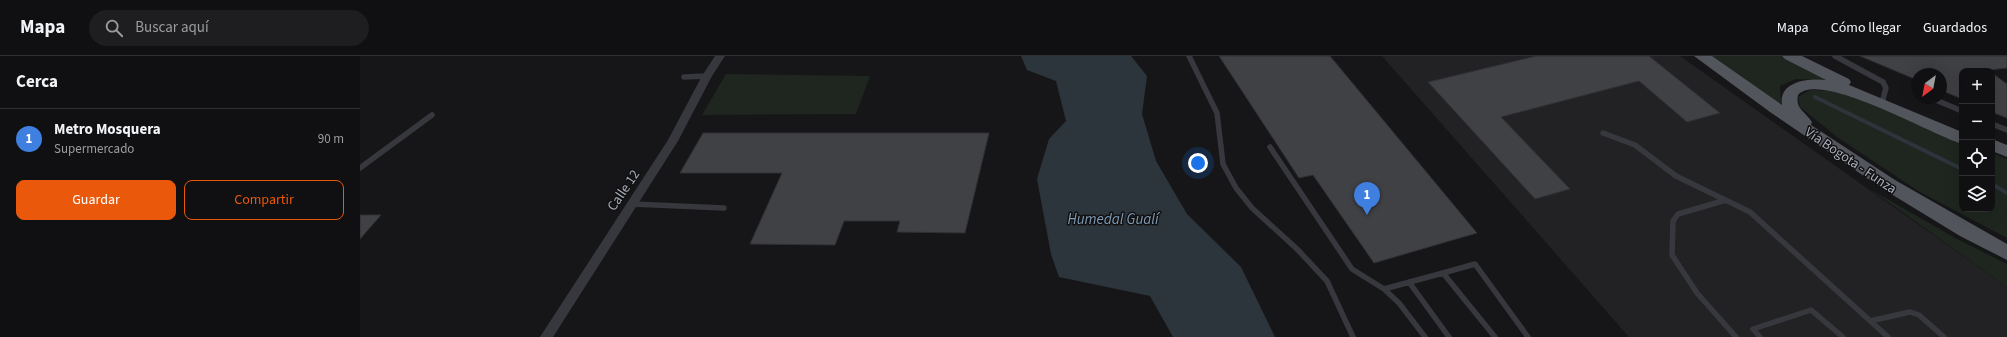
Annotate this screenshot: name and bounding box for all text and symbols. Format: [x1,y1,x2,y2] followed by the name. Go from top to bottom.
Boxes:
[89,10,369,46] search box
[20,14,65,41] text: Mapa
[103,17,125,39] icon: search
[135,17,209,38] text: Buscar aquí
[1777,18,1809,38] text: Mapa
[1831,18,1901,38] text: Cómo llegar
[1923,18,1987,38] text: Guardados
[1911,68,1947,104] north arrow
[1959,68,1995,212] map controls
[1959,68,1995,104] button: +
[16,70,58,94] text: Cerca
[1959,104,1995,140] button: −
[54,119,161,140] text: Metro Mosquera
[1801,123,1900,199] street label: Vía Bogota - Funza
[26,130,32,148] text: 1
[318,130,344,148] text: 90 m
[54,140,134,158] text: Supermercado
[1959,140,1995,176] button: locate
[1188,153,1208,173] your location
[603,166,645,215] street label: Calle 12
[1959,176,1995,212] button: layers
[16,180,176,220] button: Guardar
[184,180,344,220] button: Compartir
[1354,182,1380,215] pin: 1
[1067,209,1161,230] water label: Humedal Gualí

